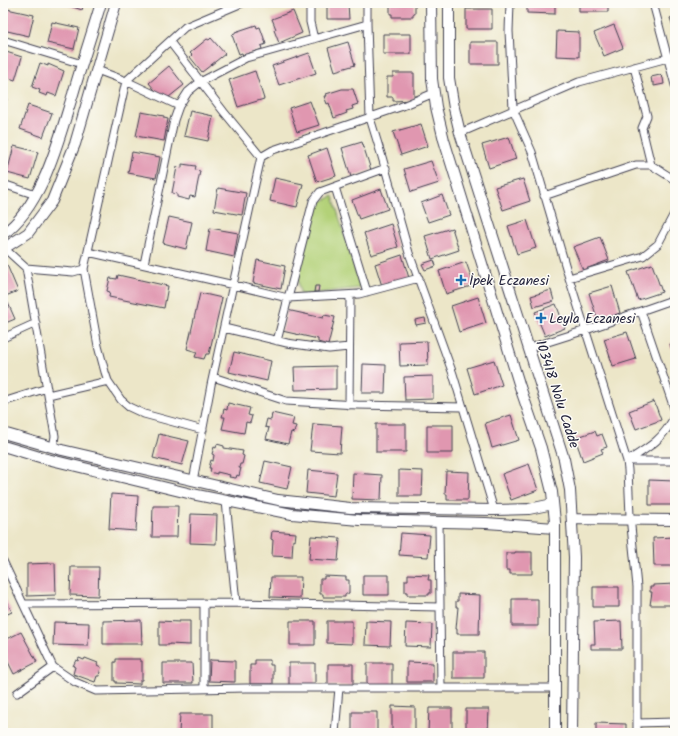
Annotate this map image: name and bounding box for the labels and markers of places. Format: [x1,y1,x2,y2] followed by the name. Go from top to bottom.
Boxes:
[469,270,549,292] place label: İpek Eczanesi
[456,275,466,285] marker: İpek Eczanesi
[549,308,636,330] place label: Leyla Eczanesi
[536,313,546,323] marker: Leyla Eczanesi

